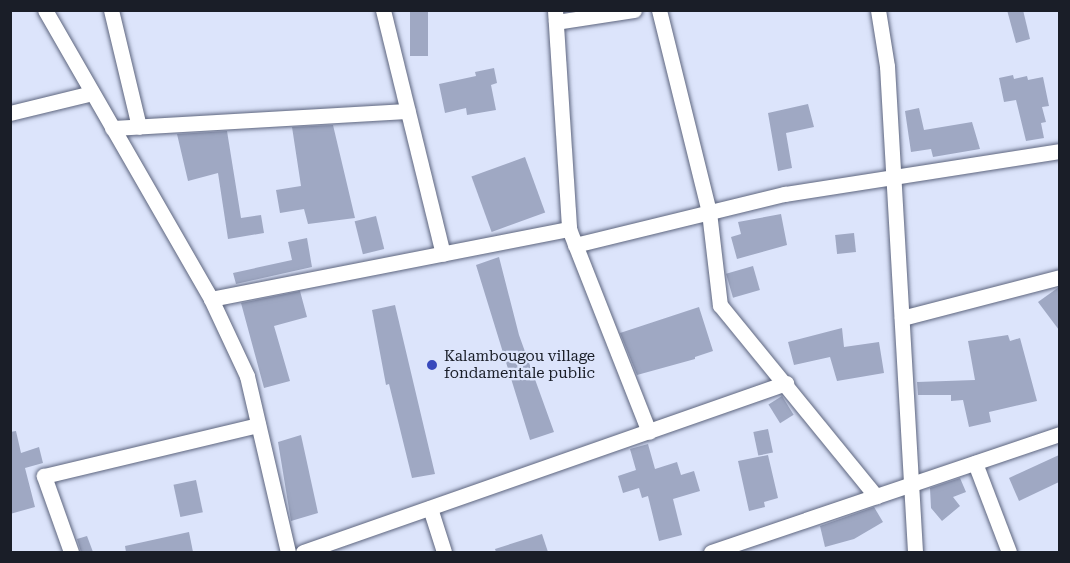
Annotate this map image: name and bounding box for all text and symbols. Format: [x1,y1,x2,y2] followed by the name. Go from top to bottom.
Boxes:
[444,347,595,382] place label: Kalambougou village fondamentale public
[425,358,439,372] marker: Kalambougou village fondamentale public

